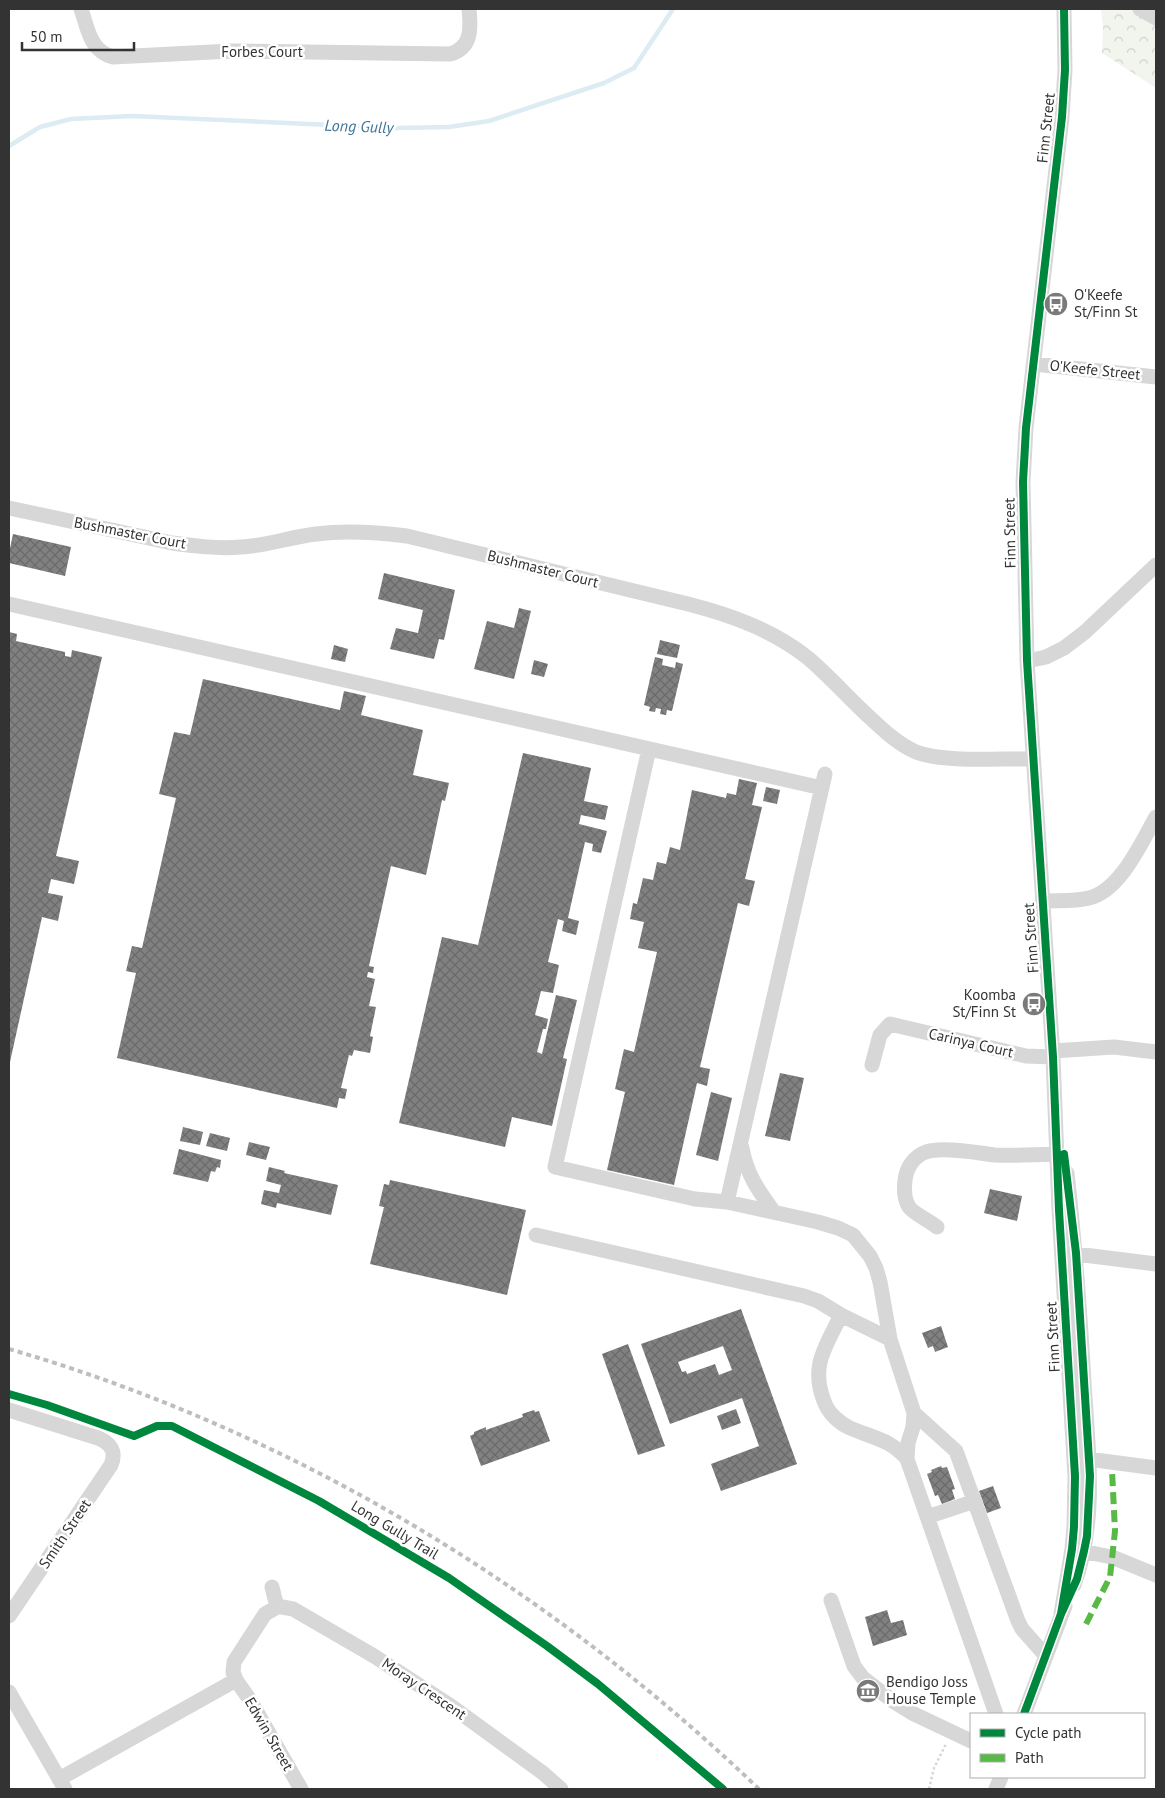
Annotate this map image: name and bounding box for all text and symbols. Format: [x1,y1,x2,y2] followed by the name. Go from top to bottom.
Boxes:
[22,20,135,52] scale bar
[30,27,63,46] text: 50 m
[221,42,303,61] street label: Forbes Court
[1032,92,1059,164] street label: Finn Street
[324,115,395,137] water label: Long Gully
[1074,285,1138,321] place label: O'Keefe St/Finn St
[1043,291,1069,317] bus stop icon: O'Keefe St/Finn St
[1049,355,1141,384] street label: O'Keefe Street
[999,498,1020,568] street label: Finn Street
[72,512,188,553] street label: Bushmaster Court
[486,546,601,591] street label: Bushmaster Court
[1019,902,1042,974] street label: Finn Street
[952,985,1016,1021] place label: Koomba St/Finn St
[1021,991,1047,1017] bus stop icon: Koomba St/Finn St
[927,1024,1015,1061] street label: Carinya Court
[1041,1301,1064,1373] street label: Finn Street
[34,1495,95,1572] street label: Smith Street
[348,1496,443,1563] street label: Long Gully Trail
[379,1653,470,1724] street label: Moray Crescent
[886,1672,976,1708] place label: Bendigo Joss House Temple
[855,1678,881,1704] museum icon: Bendigo Joss House Temple
[241,1694,298,1774] street label: Edwin Street
[970,1713,1145,1778] legend
[1015,1723,1081,1742] text: Cycle path
[1015,1748,1044,1767] text: Path

